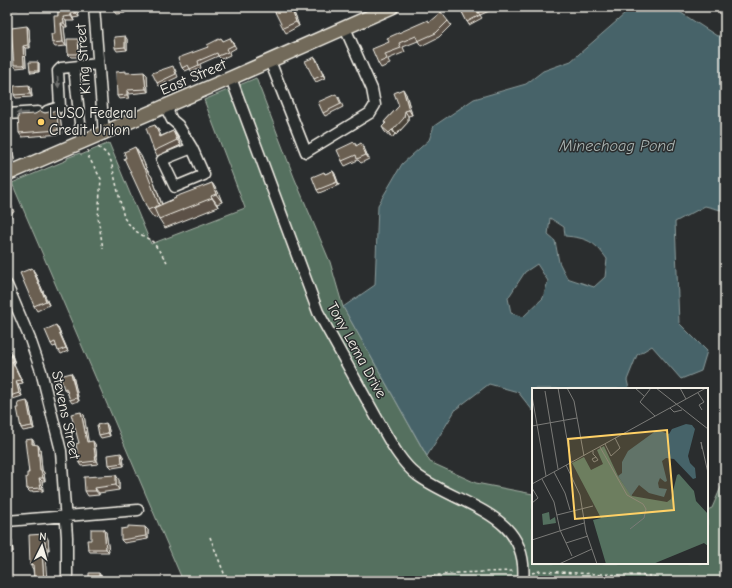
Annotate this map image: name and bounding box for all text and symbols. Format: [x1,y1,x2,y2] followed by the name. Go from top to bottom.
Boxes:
[72,22,94,95] street label: King Street
[157,55,229,99] street label: East Street
[55,76,61,88] one-way arrow
[49,104,137,139] place label: LUSO Federal Credit Union
[16,109,28,116] one-way arrow
[36,117,46,127] marker: LUSO Federal Credit Union
[558,137,675,155] water label: Minechoag Pond
[323,299,391,401] street label: Tony Lema Drive
[48,369,84,462] street label: Stevens Street
[532,388,708,564] inset map
[22,526,62,566] north arrow
[39,530,47,543] text: N

